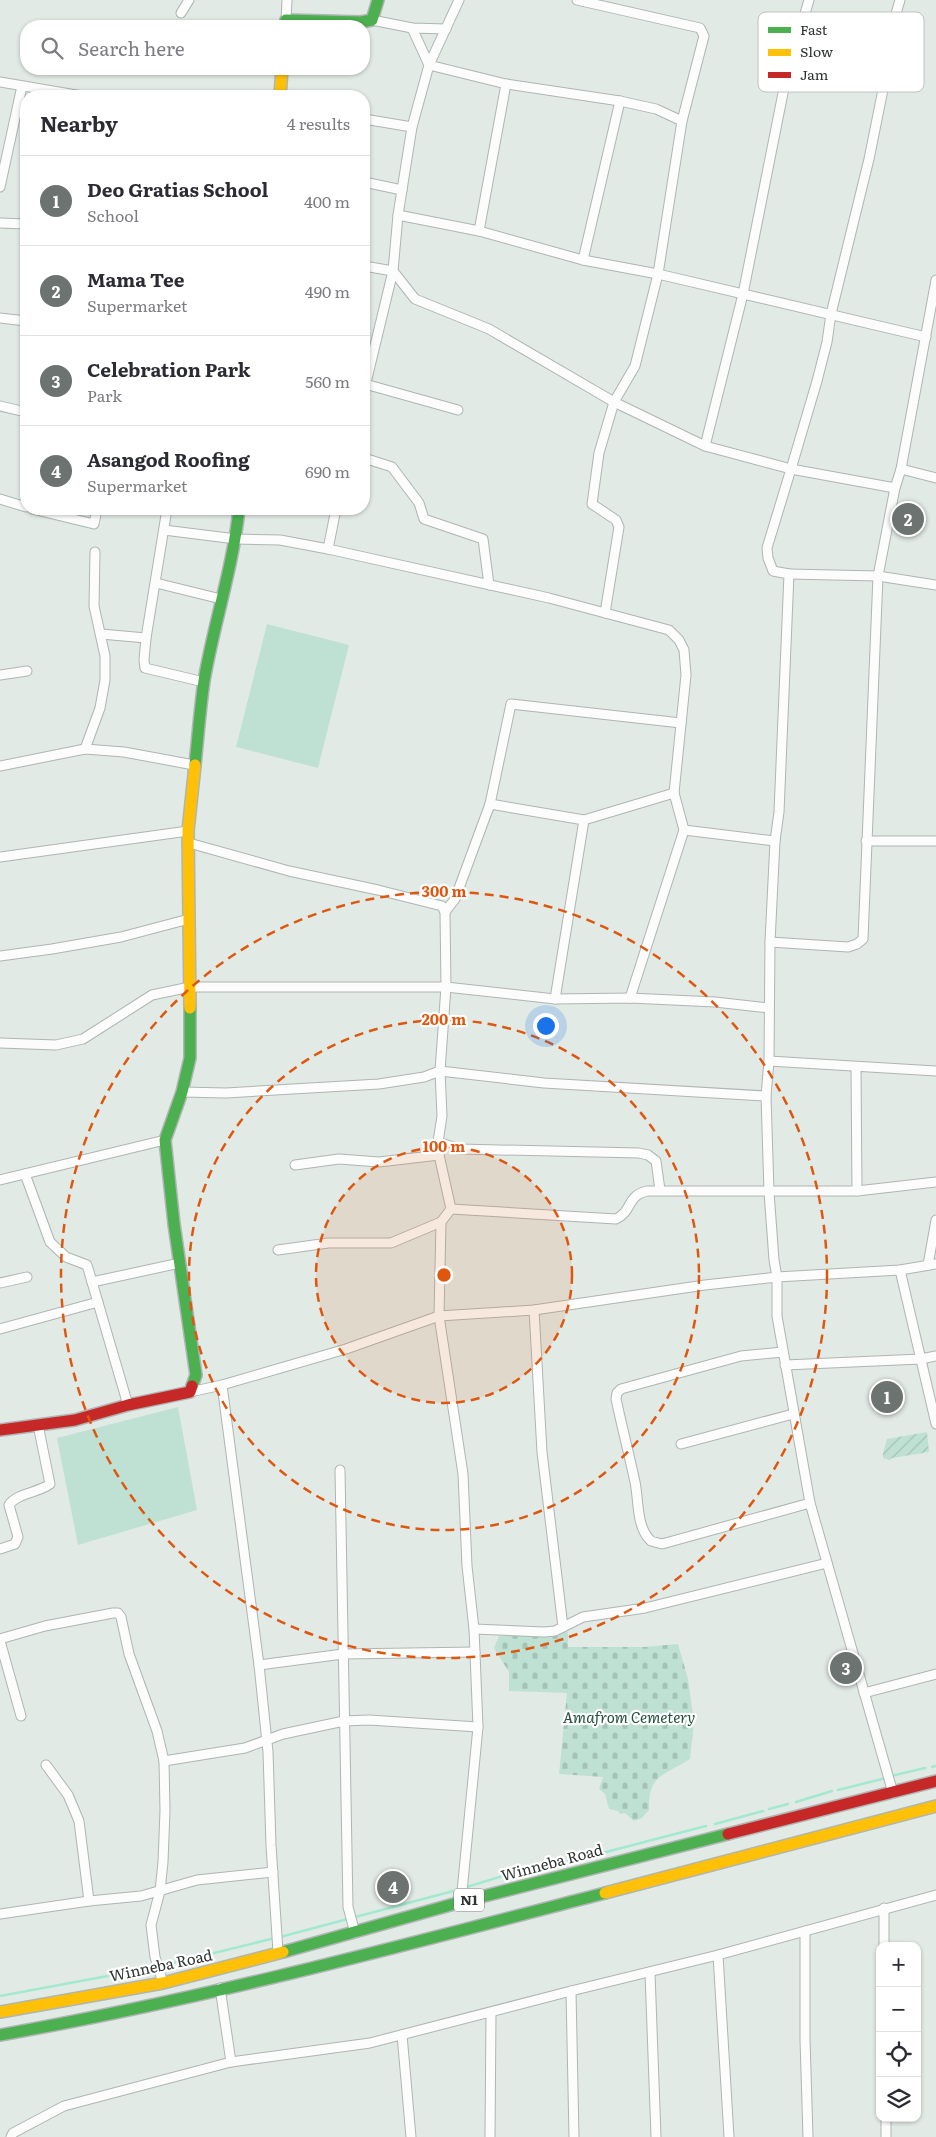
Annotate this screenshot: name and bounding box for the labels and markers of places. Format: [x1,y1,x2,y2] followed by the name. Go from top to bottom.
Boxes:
[892,500,924,538] pin: 2
[435,1266,453,1284] centre of rings
[871,1378,903,1416] pin: 1
[830,1649,862,1687] pin: 3
[377,1868,409,1906] pin: 4

